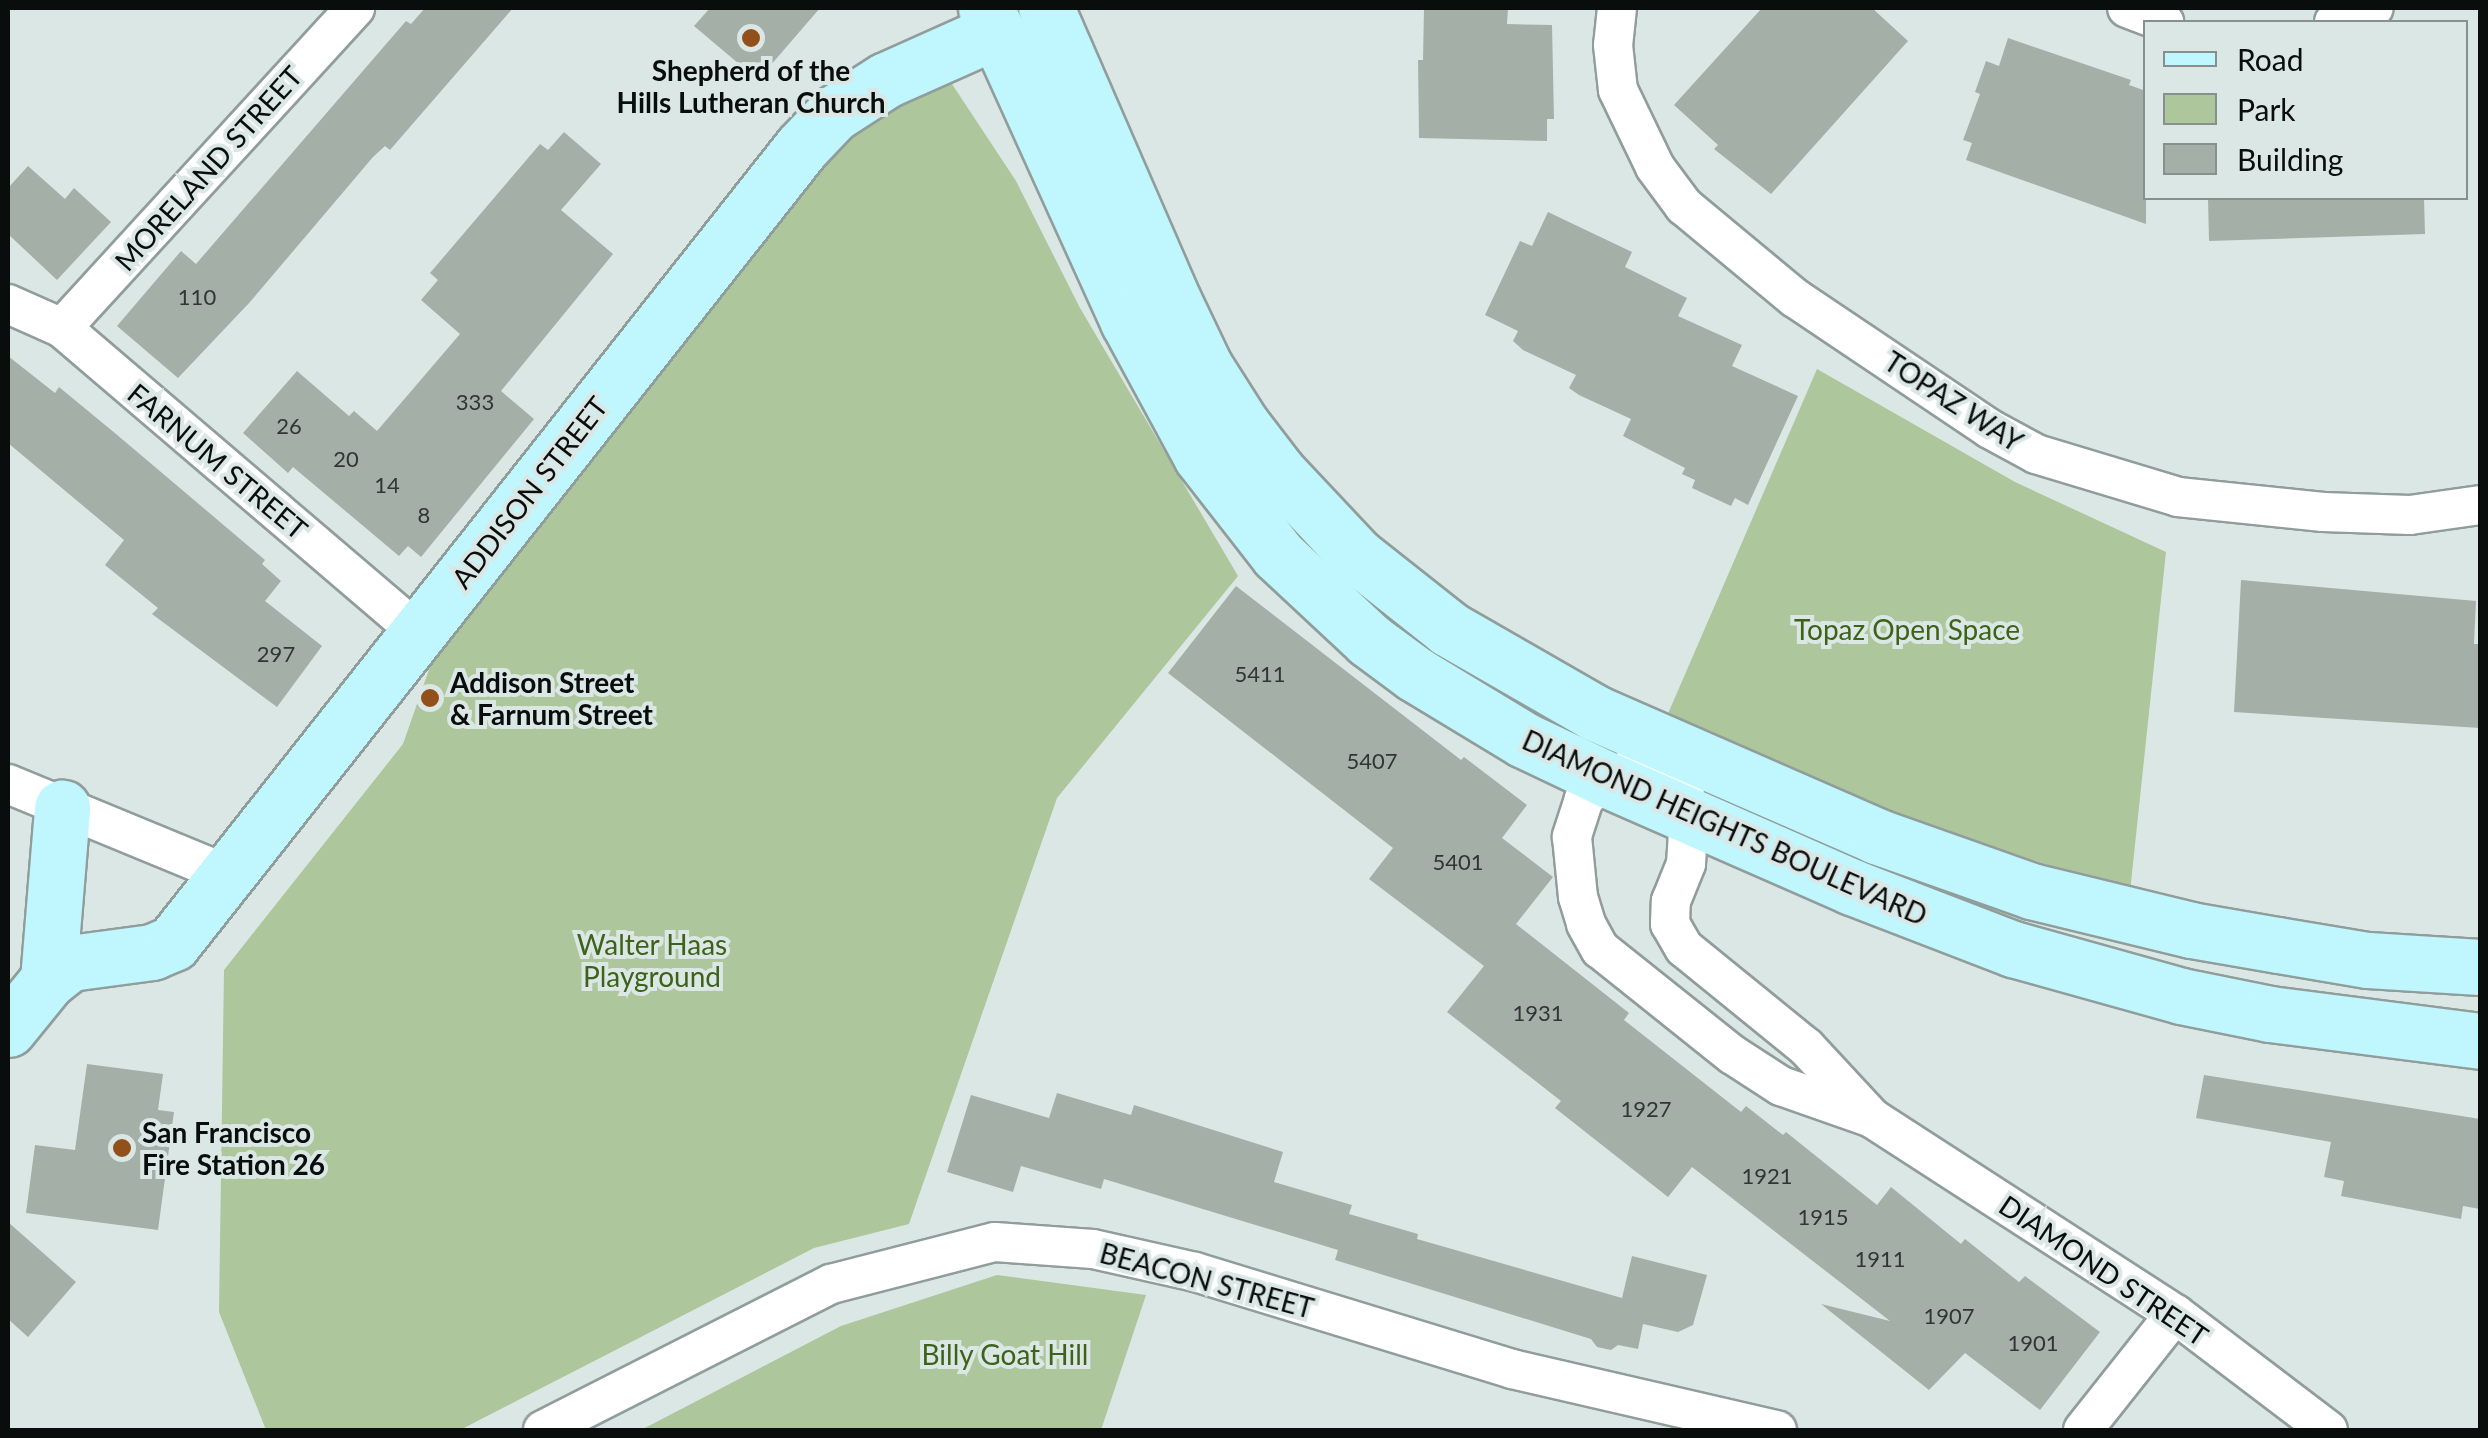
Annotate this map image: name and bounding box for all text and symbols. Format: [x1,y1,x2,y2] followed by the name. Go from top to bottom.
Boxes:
[2143,20,2468,200] legend
[740,27,762,49] marker: Shepherd of the Hills Lutheran Church
[2237,41,2304,77] text: Road
[617,53,885,119] place label: Shepherd of the Hills Lutheran Church
[107,59,309,277] street label: MORELAND STREET
[2237,91,2296,127] text: Park
[2237,141,2343,177] text: Building
[178,284,216,310] house number: 110
[1878,344,2030,458] street label: TOPAZ WAY
[121,376,315,546] street label: FARNUM STREET
[456,389,494,415] house number: 333
[444,390,614,594] street label: ADDISON STREET
[276,413,302,439] house number: 26
[333,446,359,472] house number: 20
[374,472,400,498] house number: 14
[418,502,430,528] house number: 8
[1794,612,2020,646] park label: Topaz Open Space
[257,641,295,667] house number: 297
[1234,661,1286,687] house number: 5411
[450,665,653,731] place label: Addison Street & Farnum Street
[419,687,441,709] marker: Addison Street & Farnum Street
[1518,722,1932,932] street label: DIAMOND HEIGHTS BOULEVARD
[1346,748,1398,774] house number: 5407
[1432,849,1484,875] house number: 5401
[577,927,727,993] park label: Walter Haas Playground
[1512,1000,1564,1026] house number: 1931
[1620,1096,1672,1122] house number: 1927
[142,1115,325,1181] place label: San Francisco Fire Station 26
[111,1137,133,1159] marker: San Francisco Fire Station 26
[1741,1163,1793,1189] house number: 1921
[1993,1188,2215,1352] street label: DIAMOND STREET
[1797,1204,1849,1230] house number: 1915
[1096,1235,1318,1325] street label: BEACON STREET
[1854,1246,1906,1272] house number: 1911
[1923,1303,1975,1329] house number: 1907
[2007,1330,2059,1356] house number: 1901
[921,1337,1089,1371] park label: Billy Goat Hill

